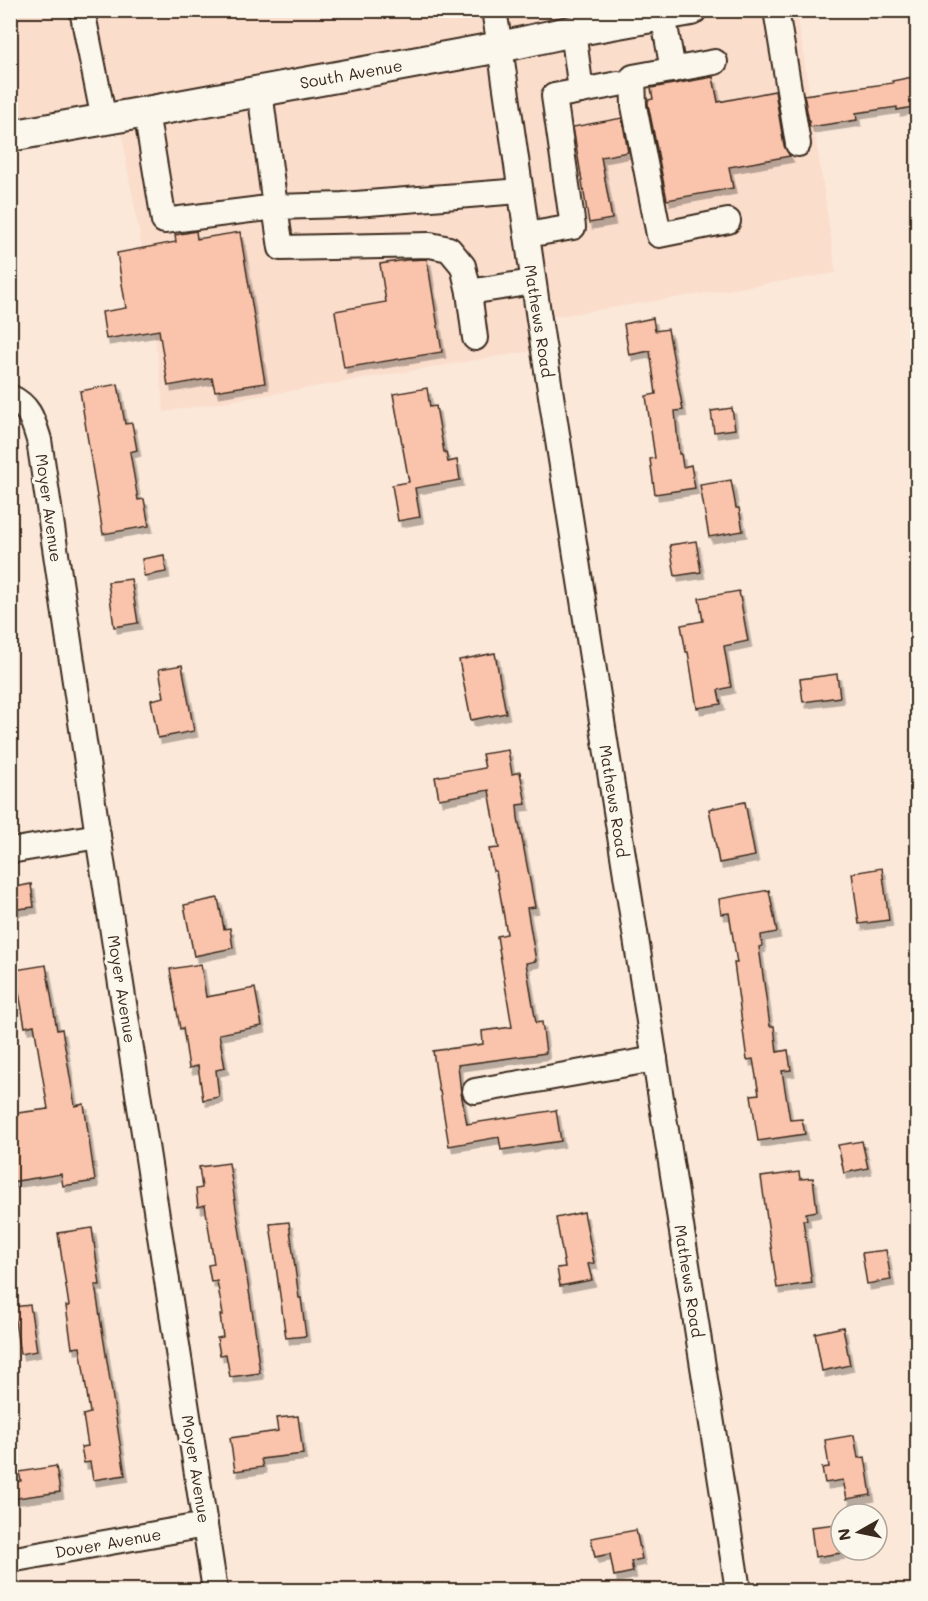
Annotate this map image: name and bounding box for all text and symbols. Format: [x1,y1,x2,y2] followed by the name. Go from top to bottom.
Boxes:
[298,54,404,93] street label: South Avenue
[520,263,559,379] street label: Mathews Road
[32,452,67,563] street label: Moyer Avenue
[595,743,634,859] street label: Mathews Road
[104,933,141,1044] street label: Moyer Avenue
[670,1223,709,1339] street label: Mathews Road
[178,1413,215,1524] street label: Moyer Avenue
[829,1502,889,1562] north arrow
[53,1523,163,1562] street label: Dover Avenue
[832,1527,855,1542] text: N

